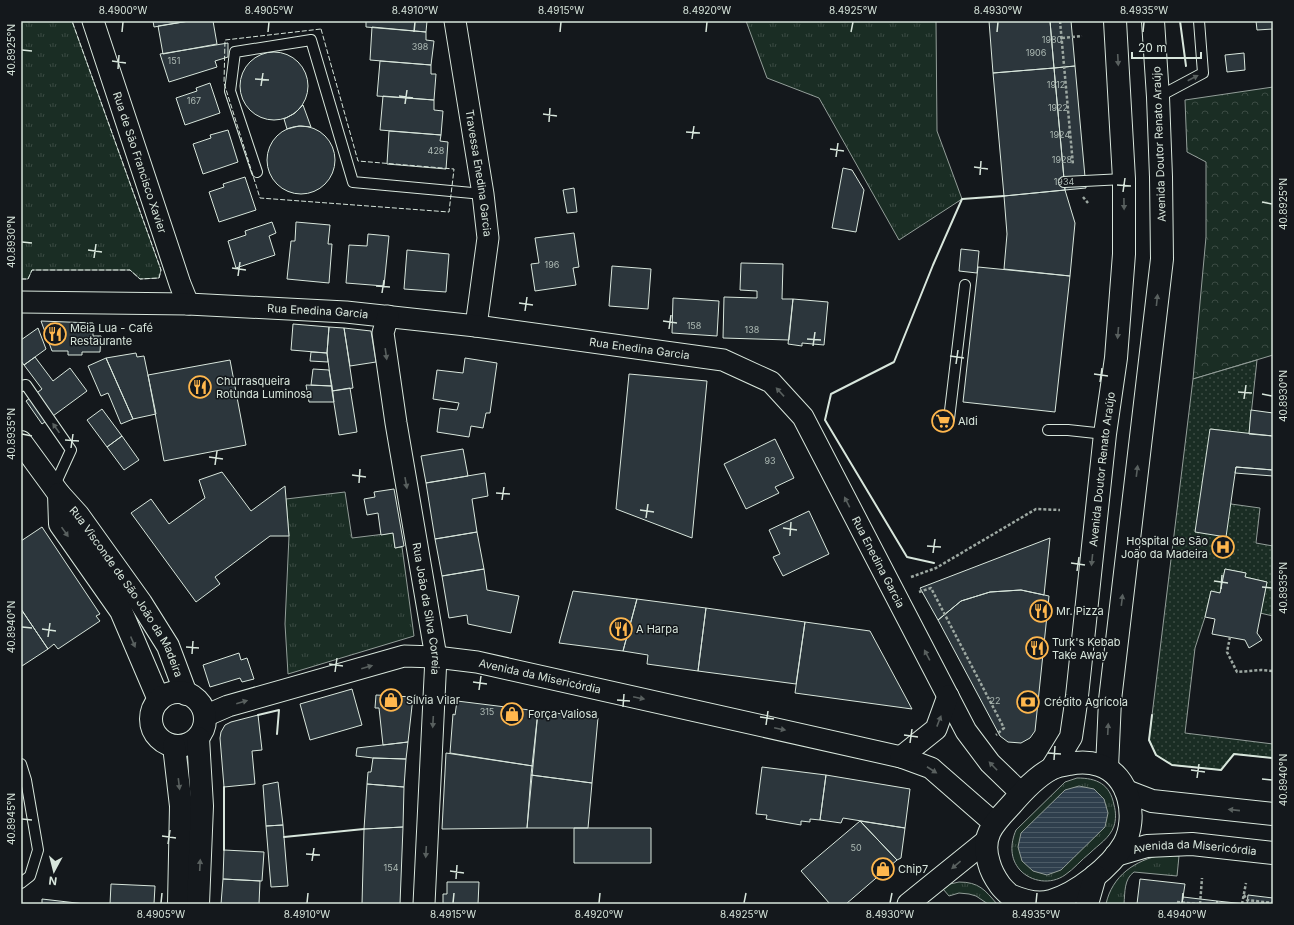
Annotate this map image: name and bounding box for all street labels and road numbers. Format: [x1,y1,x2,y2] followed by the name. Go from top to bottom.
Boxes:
[1149,66,1169,222] street label: Avenida Doutor Renato Araújo
[110,90,170,235] street label: Rua de São Francisco Xavier
[462,109,495,237] street label: Travessa Enedina Garcia
[267,301,369,321] street label: Rua Enedina Garcia
[588,335,691,362] street label: Rua Enedina Garcia
[1086,390,1118,547] street label: Avenida Doutor Renato Araújo
[67,503,186,679] street label: Rua Visconde de São João da Madeira
[849,514,908,610] street label: Rua Enedina Garcia
[410,541,443,675] street label: Rua João da Silva Correia
[478,656,602,697] street label: Avenida da Misericórdia
[1131,837,1257,858] street label: Avenida da Misericórdia

